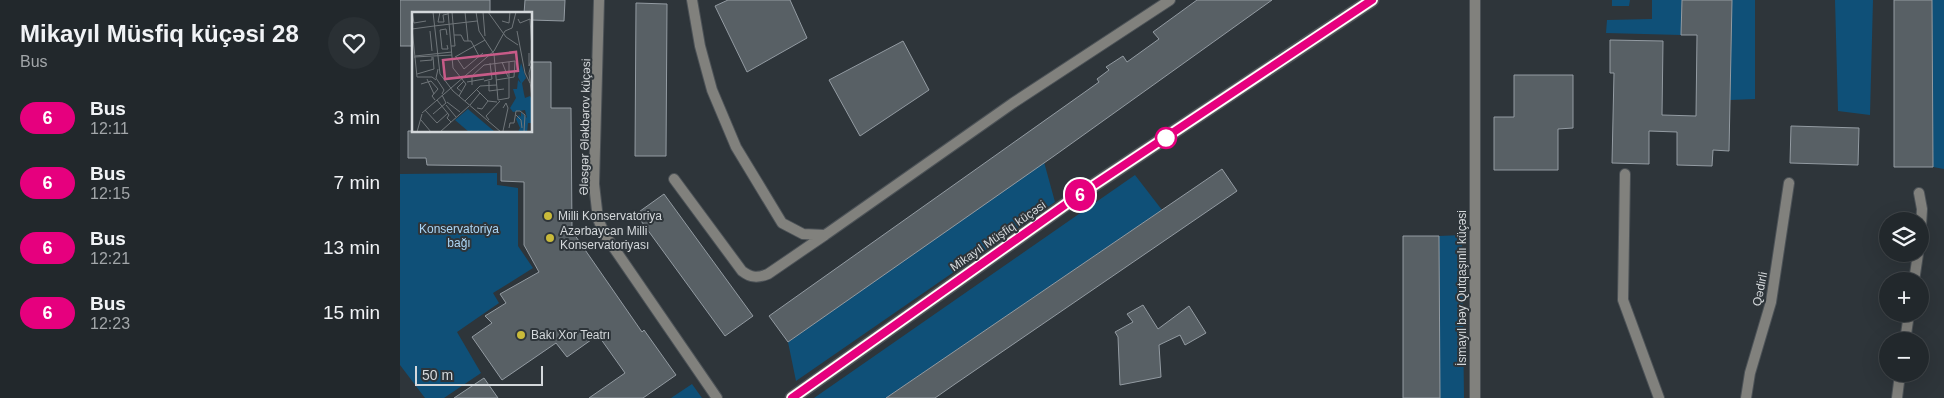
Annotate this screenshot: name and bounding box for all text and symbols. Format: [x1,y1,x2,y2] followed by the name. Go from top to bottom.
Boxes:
[412,12,532,132] inset map
[328,17,380,69] button: heart
[20,20,299,47] text: Mikayıl Müsfiq küçəsi 28
[20,53,48,70] text: Bus
[577,58,593,196] street label: Ələsgər Ələkbərov küçəsi
[90,98,126,119] text: Bus
[334,107,380,128] text: 3 min
[42,108,53,128] text: 6
[90,120,129,137] text: 12:11
[1155,127,1177,149] unlabelled marker
[90,163,126,184] text: Bus
[334,172,380,193] text: 7 min
[42,173,53,193] text: 6
[1064,179,1096,211] line badge: 6
[90,185,130,202] text: 12:15
[1075,185,1085,205] text: 6
[948,198,1048,274] street label: Mikayıl Müşfiq küçəsi
[558,209,662,223] place label: Milli Konservatoriya
[542,210,554,222] marker: Milli Konservatoriya
[1455,210,1469,366] street label: İsmayıl bəy Qutqaşınlı küçəsi
[1879,212,1929,382] map controls
[1879,212,1929,262] button: layers
[419,222,499,250] park label: Konservatoriya bağı
[560,224,649,252] place label: Azərbaycan Milli Konservatoriyası
[90,228,126,249] text: Bus
[544,232,556,244] marker: Azərbaycan Milli Konservatoriyası
[323,237,380,258] text: 13 min
[42,238,53,258] text: 6
[90,250,130,267] text: 12:21
[1750,271,1770,307] street label: Qədirli
[1879,272,1929,322] button: +
[90,293,126,314] text: Bus
[323,302,380,323] text: 15 min
[42,303,53,323] text: 6
[90,315,130,332] text: 12:23
[531,328,610,342] place label: Bakı Xor Teatrı
[515,329,527,341] marker: Bakı Xor Teatrı
[1879,332,1929,382] button: −
[415,363,542,386] scale bar
[422,367,453,383] text: 50 m

